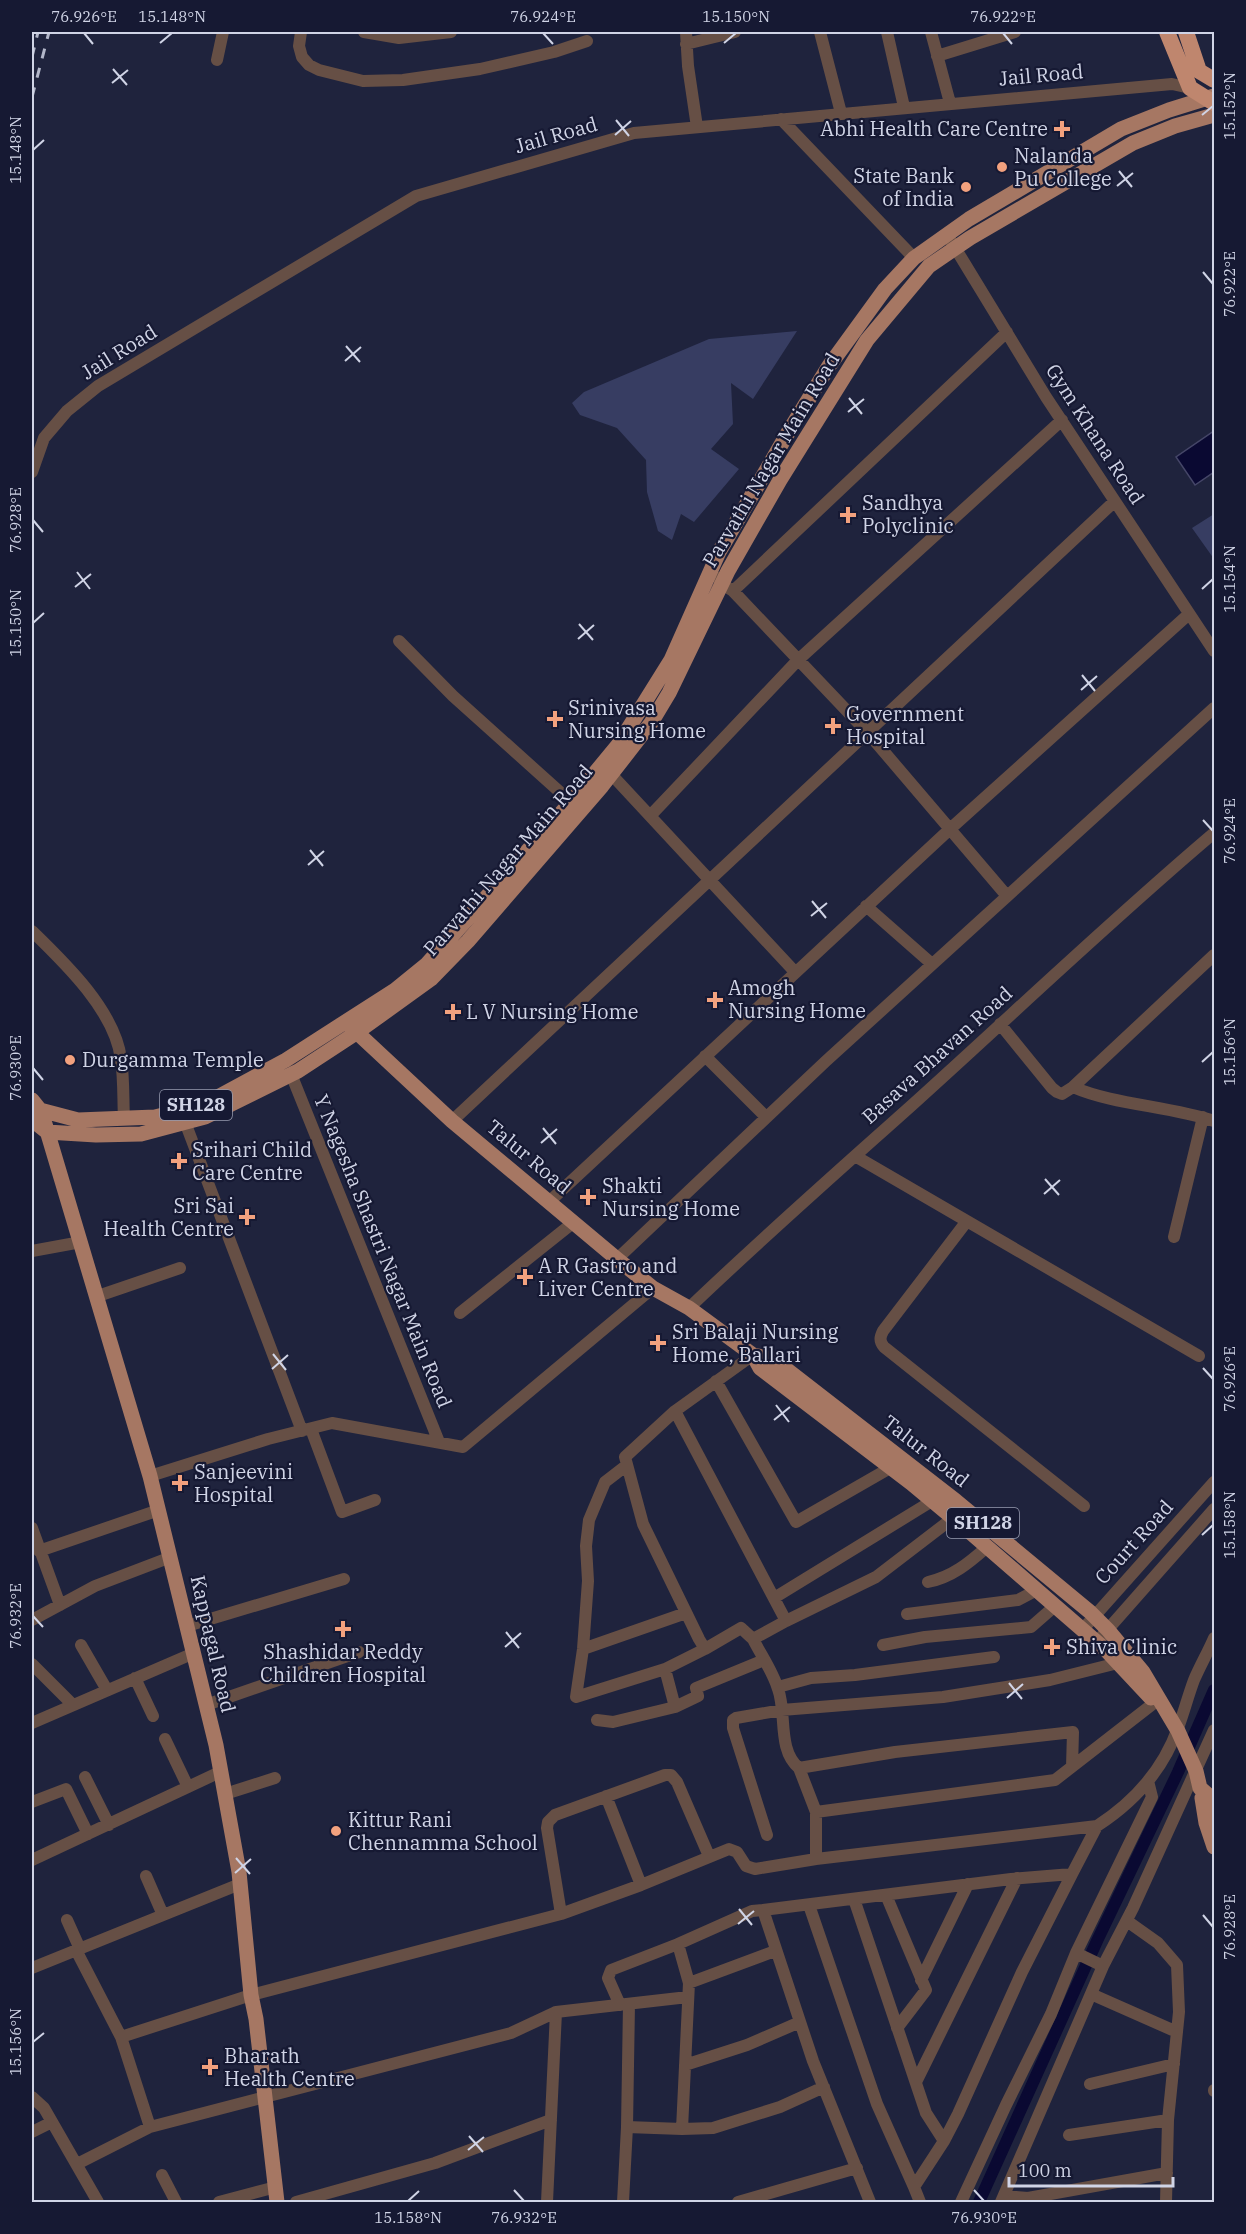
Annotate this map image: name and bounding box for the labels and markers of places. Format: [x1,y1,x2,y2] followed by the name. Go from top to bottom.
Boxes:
[820,115,1048,142] place label: Abhi Health Care Centre
[1053,120,1071,138] marker: Abhi Health Care Centre
[1014,142,1112,192] place label: Nalanda Pu College
[995,160,1009,174] marker: Nalanda Pu College
[853,162,954,212] place label: State Bank of India
[959,180,973,194] marker: State Bank of India
[862,489,954,539] place label: Sandhya Polyclinic
[839,506,857,524] marker: Sandhya Polyclinic
[568,694,706,744] place label: Srinivasa Nursing Home
[846,700,964,750] place label: Government Hospital
[546,710,564,728] marker: Srinivasa Nursing Home
[824,717,842,735] marker: Government Hospital
[728,974,866,1024] place label: Amogh Nursing Home
[706,991,724,1009] marker: Amogh Nursing Home
[466,998,638,1025] place label: L V Nursing Home
[444,1003,462,1021] marker: L V Nursing Home
[82,1046,264,1073] place label: Durgamma Temple
[63,1053,77,1067] marker: Durgamma Temple
[192,1136,312,1186] place label: Srihari Child Care Centre
[170,1152,188,1170] marker: Srihari Child Care Centre
[602,1172,740,1222] place label: Shakti Nursing Home
[579,1188,597,1206] marker: Shakti Nursing Home
[103,1192,234,1242] place label: Sri Sai Health Centre
[238,1208,256,1226] marker: Sri Sai Health Centre
[538,1252,677,1302] place label: A R Gastro and Liver Centre
[516,1268,534,1286] marker: A R Gastro and Liver Centre
[672,1318,838,1368] place label: Sri Balaji Nursing Home, Ballari
[649,1334,667,1352] marker: Sri Balaji Nursing Home, Ballari
[194,1458,293,1508] place label: Sanjeevini Hospital
[171,1474,189,1492] marker: Sanjeevini Hospital
[334,1620,352,1638] marker: Shashidar Reddy Children Hospital
[1066,1633,1177,1660] place label: Shiva Clinic
[260,1638,426,1688] place label: Shashidar Reddy Children Hospital
[1043,1638,1061,1656] marker: Shiva Clinic
[348,1806,538,1856] place label: Kittur Rani Chennamma School
[329,1824,343,1838] marker: Kittur Rani Chennamma School
[224,2042,355,2092] place label: Bharath Health Centre
[201,2058,219,2076] marker: Bharath Health Centre

